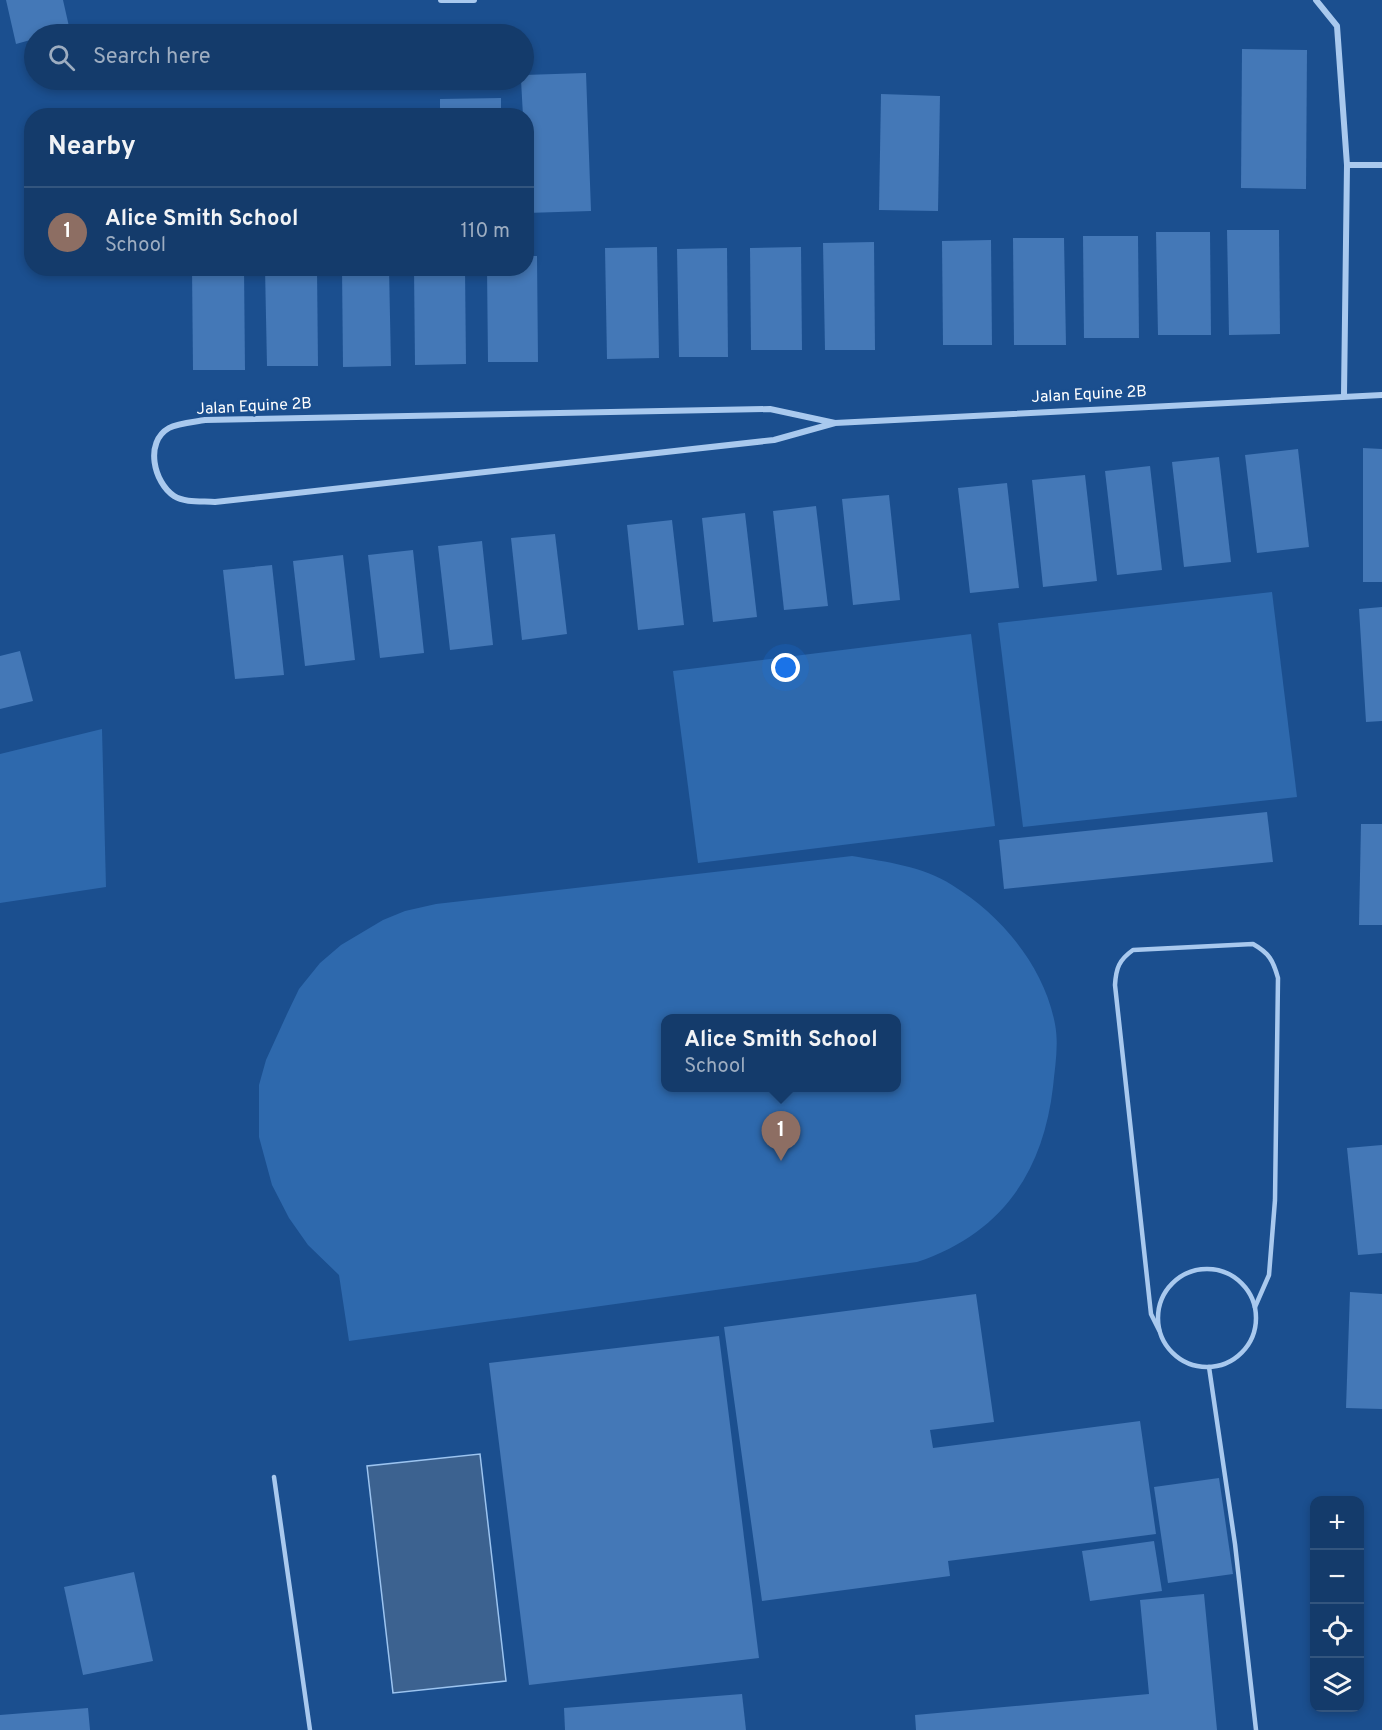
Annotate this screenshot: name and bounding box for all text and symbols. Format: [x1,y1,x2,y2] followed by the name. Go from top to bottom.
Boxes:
[24,24,534,90] search box
[45,41,78,74] icon: search
[93,44,211,71] text: Search here
[48,131,136,164] text: Nearby
[105,206,298,233] text: Alice Smith School
[64,219,72,245] text: 1
[461,219,510,245] text: 110 m
[105,233,166,259] text: School
[1031,382,1147,408] street label: Jalan Equine 2B
[196,394,312,420] street label: Jalan Equine 2B
[771,653,800,682] your location
[661,1014,901,1092] popup
[684,1027,878,1054] text: Alice Smith School
[684,1054,745,1080] text: School
[762,1112,800,1161] pin: 1
[1310,1496,1364,1712] map controls
[1310,1496,1364,1550] button: +
[1310,1550,1364,1604] button: −
[1310,1604,1364,1658] button: locate
[1310,1658,1364,1712] button: layers

